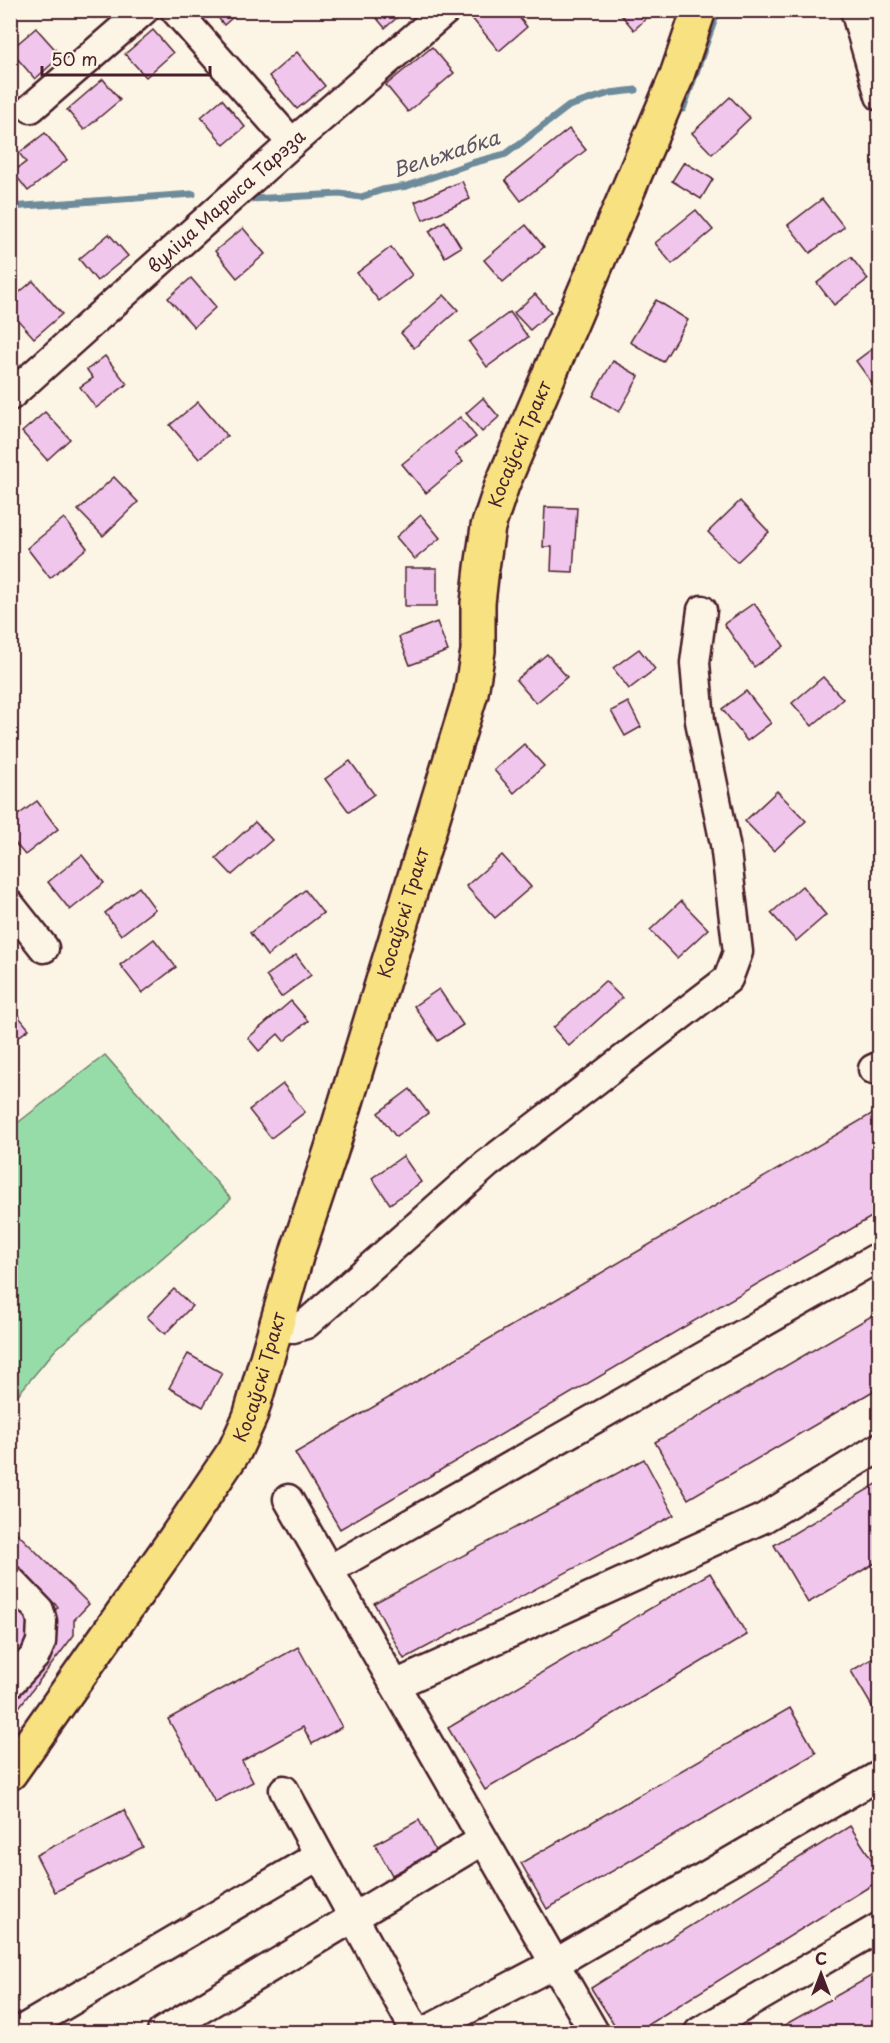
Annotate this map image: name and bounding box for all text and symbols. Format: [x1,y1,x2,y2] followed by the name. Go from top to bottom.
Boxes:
[42,39,210,77] scale bar
[51,45,98,72] text: 50 m
[141,122,311,279] street label: вуліца Марыса Тарэза
[388,122,503,184] water label: Вельжабка
[481,376,557,511] street label: Косаўскі Тракт
[370,844,435,981] street label: Косаўскі Тракт
[225,1308,292,1446] street label: Косаўскі Тракт
[791,1944,851,2004] north arrow
[815,1946,827,1970] text: С

